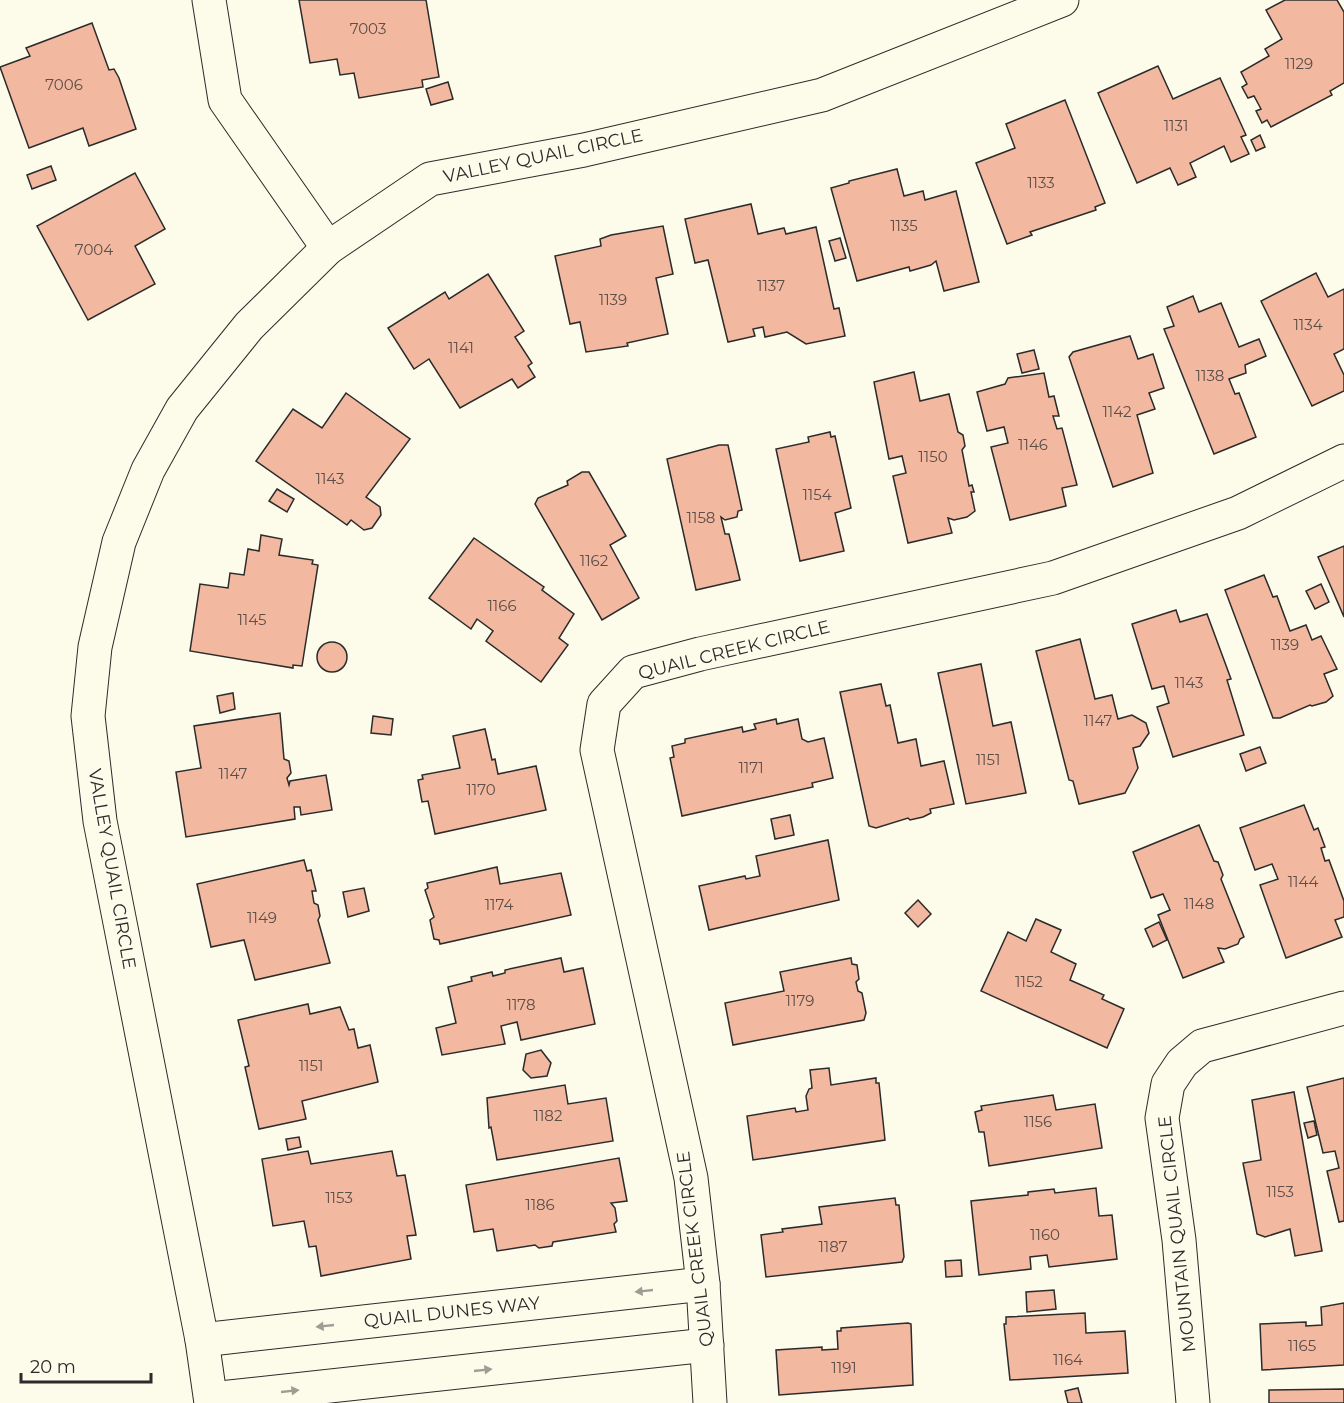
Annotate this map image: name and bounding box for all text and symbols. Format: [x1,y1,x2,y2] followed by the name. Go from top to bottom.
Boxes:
[350,19,386,38] house number: 7003
[1285,54,1313,73] house number: 1129
[45,75,83,94] house number: 7006
[1164,116,1188,135] house number: 1131
[441,124,645,188] street label: VALLEY QUAIL CIRCLE
[1027,173,1055,192] house number: 1133
[890,216,918,235] house number: 1135
[75,240,113,259] house number: 7004
[757,276,785,295] house number: 1137
[599,290,627,309] house number: 1139
[1293,315,1323,334] house number: 1134
[448,338,474,357] house number: 1141
[1196,366,1224,385] house number: 1138
[1102,402,1132,421] house number: 1142
[1018,435,1048,454] house number: 1146
[918,447,948,466] house number: 1150
[316,469,344,488] house number: 1143
[802,485,832,504] house number: 1154
[687,508,715,527] house number: 1158
[580,551,608,570] house number: 1162
[487,596,517,615] house number: 1166
[237,610,267,629] house number: 1145
[636,616,832,684] street label: QUAIL CREEK CIRCLE
[1271,635,1299,654] house number: 1139
[1175,673,1203,692] house number: 1143
[1084,711,1113,730] house number: 1147
[976,750,1000,769] house number: 1151
[738,758,764,777] house number: 1171
[219,764,248,783] house number: 1147
[84,767,140,971] street label: VALLEY QUAIL CIRCLE
[466,780,496,799] house number: 1170
[1288,872,1318,891] house number: 1144
[1184,894,1214,913] house number: 1148
[485,895,513,914] house number: 1174
[247,908,277,927] house number: 1149
[1015,972,1043,991] house number: 1152
[786,991,814,1010] house number: 1179
[507,995,535,1014] house number: 1178
[299,1056,323,1075] house number: 1151
[534,1106,562,1125] house number: 1182
[1024,1112,1052,1131] house number: 1156
[1154,1115,1200,1353] street label: MOUNTAIN QUAIL CIRCLE
[672,1150,718,1348] street label: QUAIL CREEK CIRCLE
[1266,1182,1294,1201] house number: 1153
[325,1188,353,1207] house number: 1153
[525,1195,555,1214] house number: 1186
[1030,1225,1060,1244] house number: 1160
[818,1237,848,1256] house number: 1187
[635,1286,654,1296] one-way arrow
[363,1292,542,1332] street label: QUAIL DUNES WAY
[316,1321,335,1331] one-way arrow
[1288,1336,1316,1355] house number: 1165
[21,1346,152,1384] scale bar
[1053,1350,1083,1369] house number: 1164
[30,1356,76,1378] text: 20 m
[831,1358,857,1377] house number: 1191
[474,1365,493,1374] one-way arrow
[280,1386,299,1396] one-way arrow

